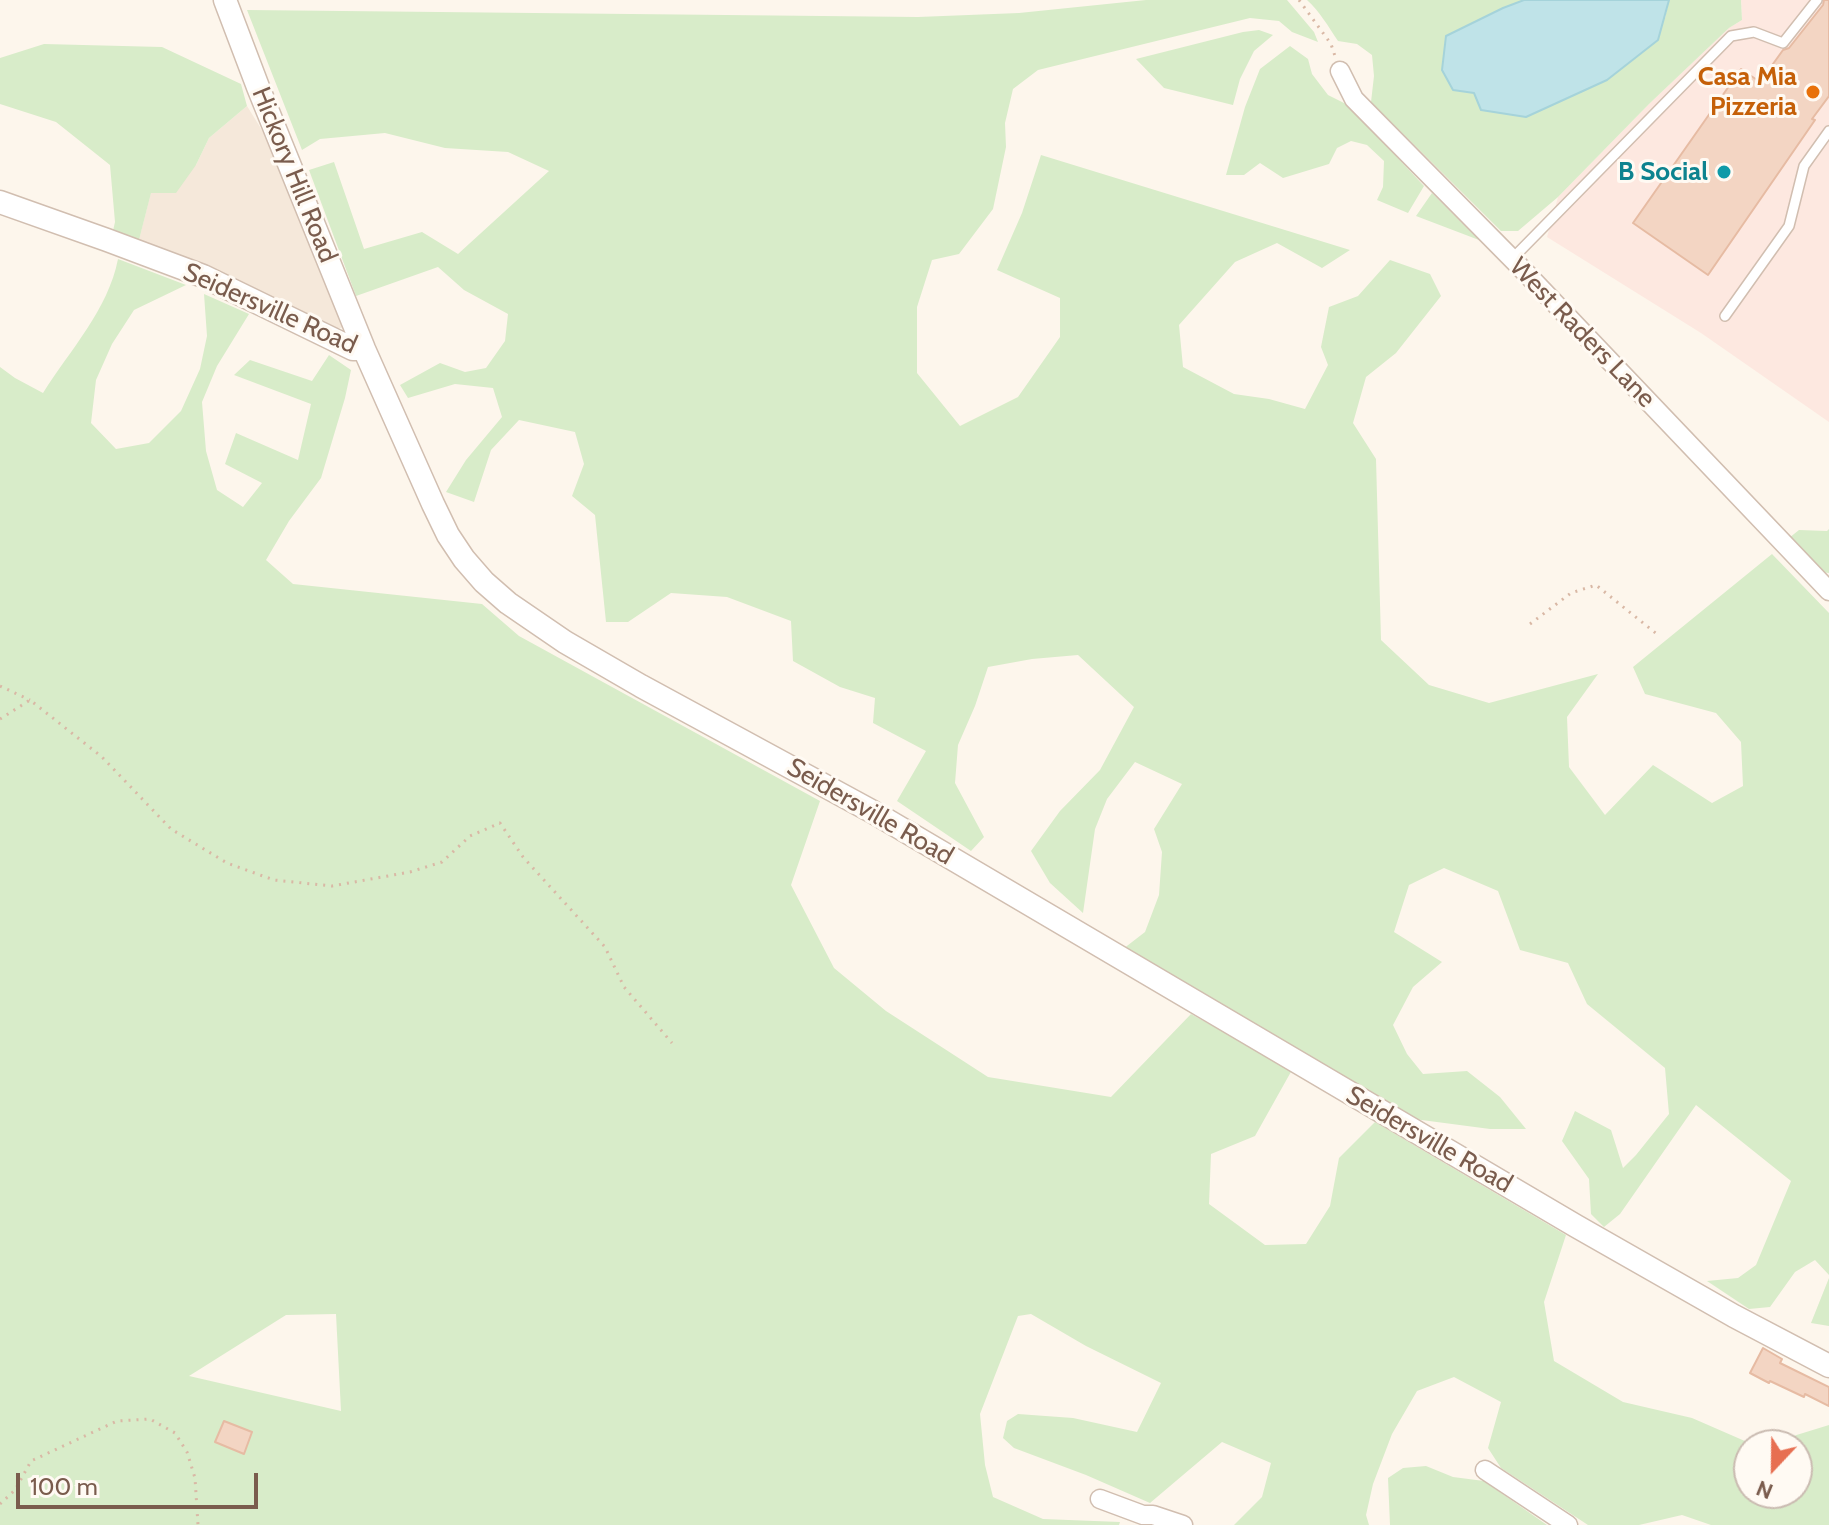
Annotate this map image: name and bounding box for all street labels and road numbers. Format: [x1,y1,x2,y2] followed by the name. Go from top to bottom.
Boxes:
[245,83,343,267] street label: Hickory Hill Road
[1503,252,1661,414] street label: West Raders Lane
[178,257,362,361] street label: Seidersville Road
[781,752,959,872] street label: Seidersville Road
[1340,1080,1518,1200] street label: Seidersville Road

